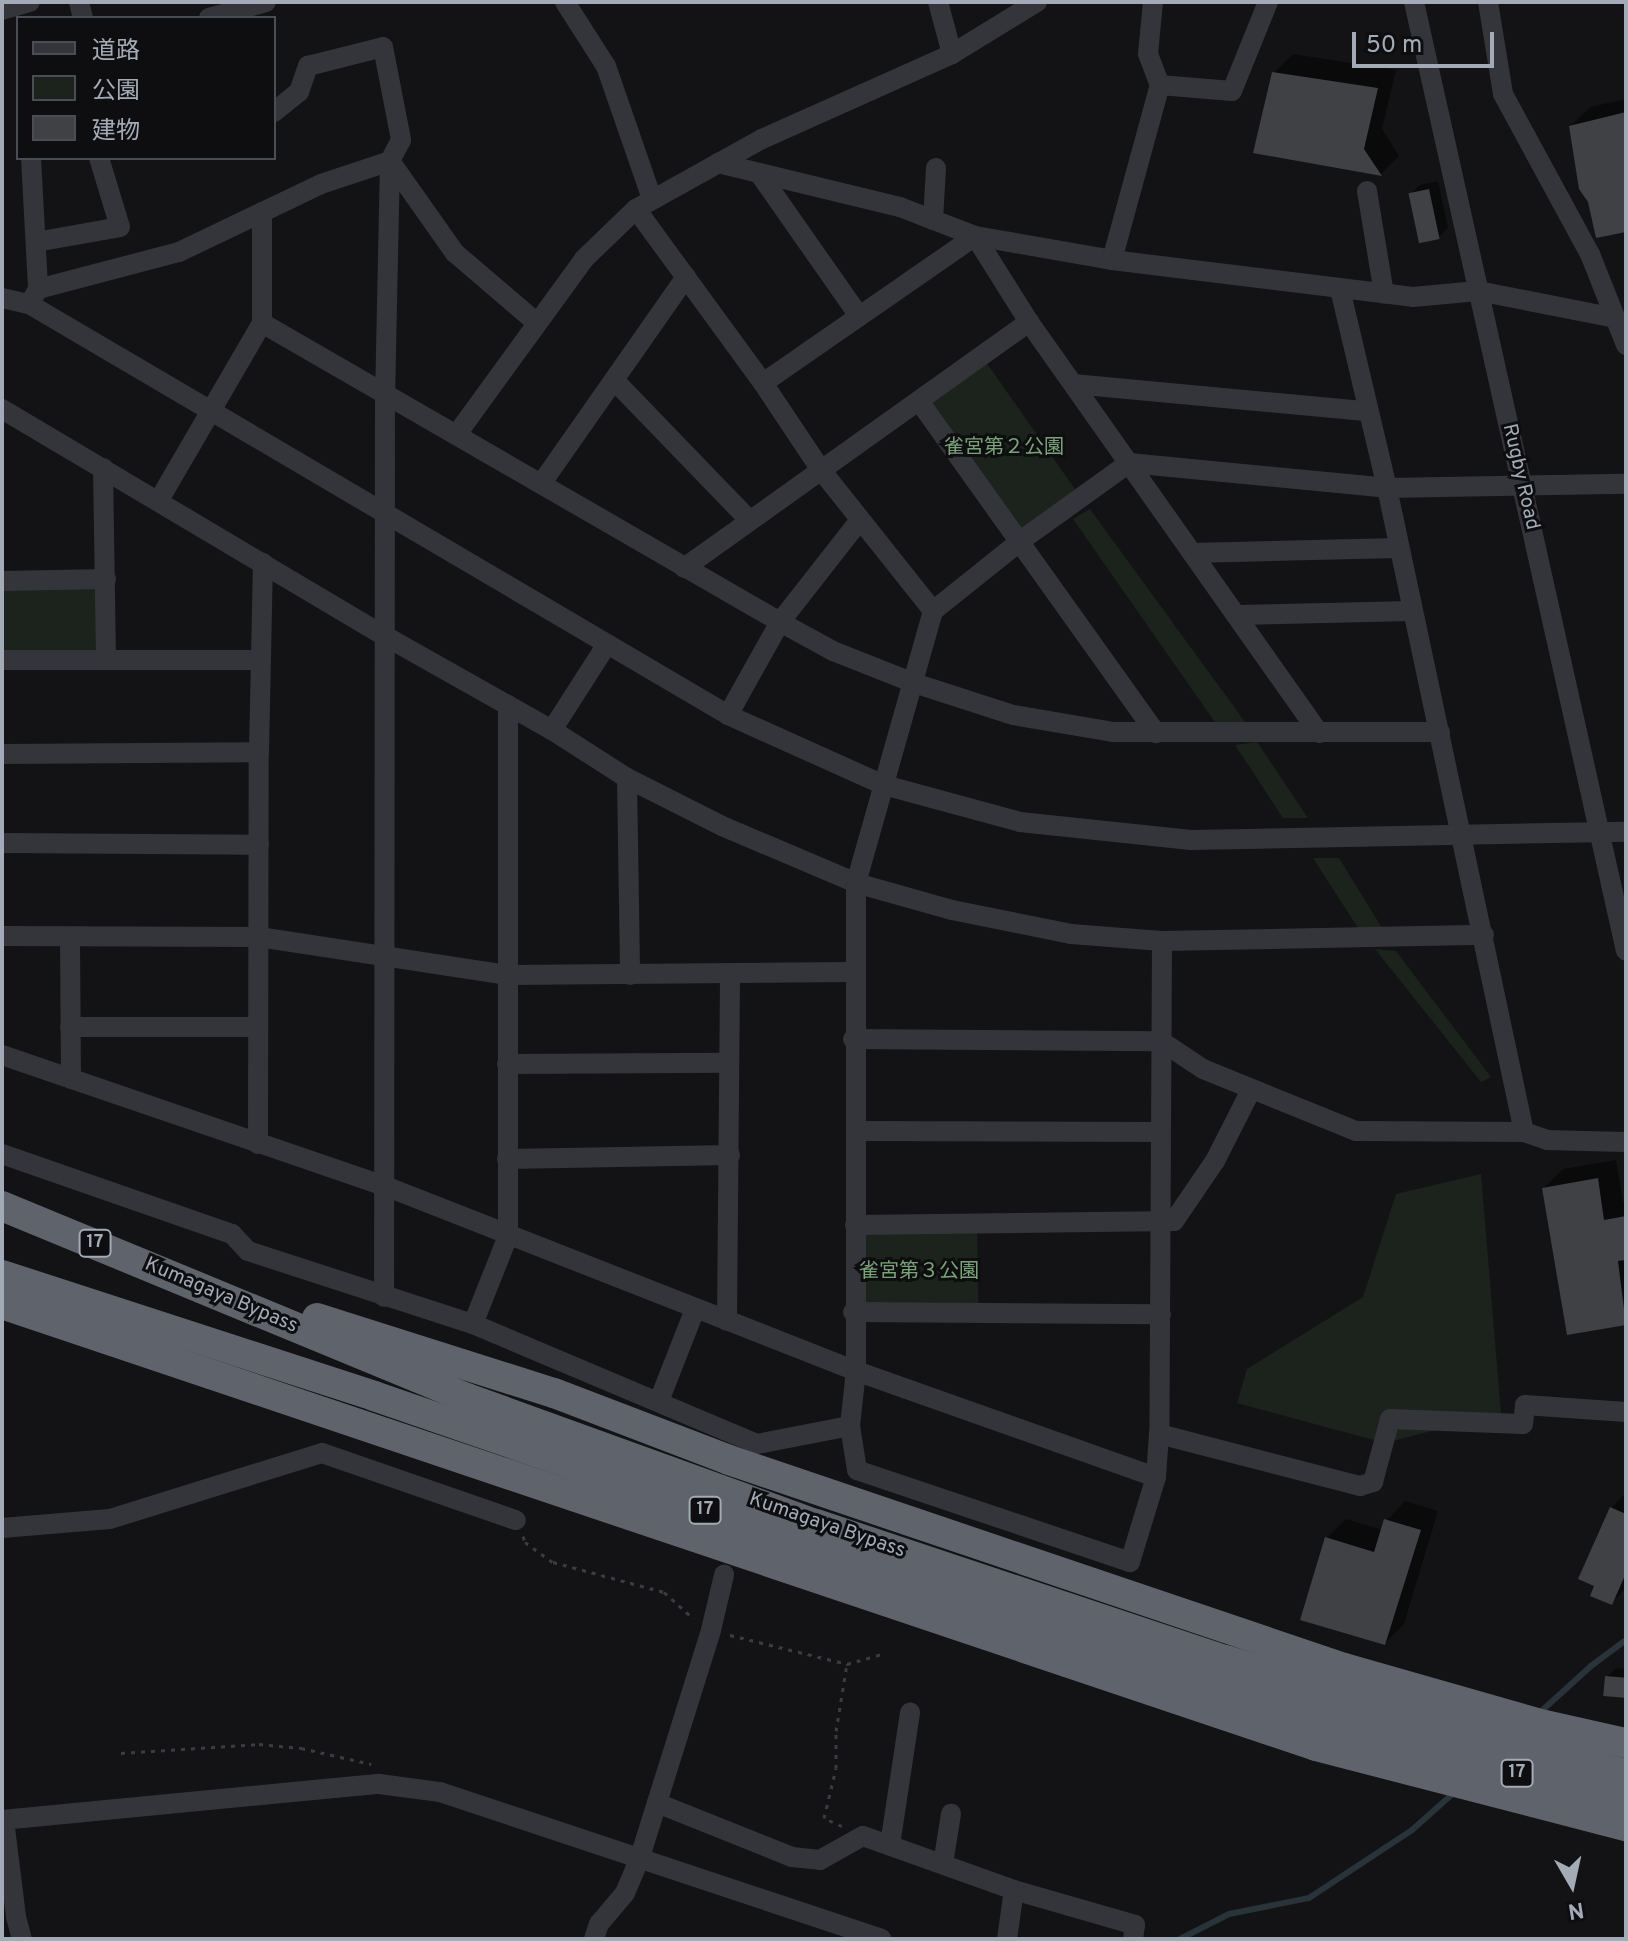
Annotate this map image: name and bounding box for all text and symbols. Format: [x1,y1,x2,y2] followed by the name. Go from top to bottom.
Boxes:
[16,16,276,160] legend
[1356,16,1498,66] scale bar
[1366,31,1422,61] text: 50 m
[92,37,140,67] text: 道路
[92,77,140,107] text: 公園
[92,117,140,147] text: 建物
[1496,422,1544,532] street label: Rugby Road
[944,436,1064,460] park label: 雀宮第２公園
[77,1229,113,1257] road number: 17
[141,1253,301,1339] street label: Kumagaya Bypass
[859,1260,979,1284] park label: 雀宮第３公園
[746,1488,908,1564] street label: Kumagaya Bypass
[687,1496,723,1524] road number: 17
[1499,1759,1535,1787] road number: 17
[1532,1845,1612,1925] north arrow
[1566,1895,1586,1924] text: N

